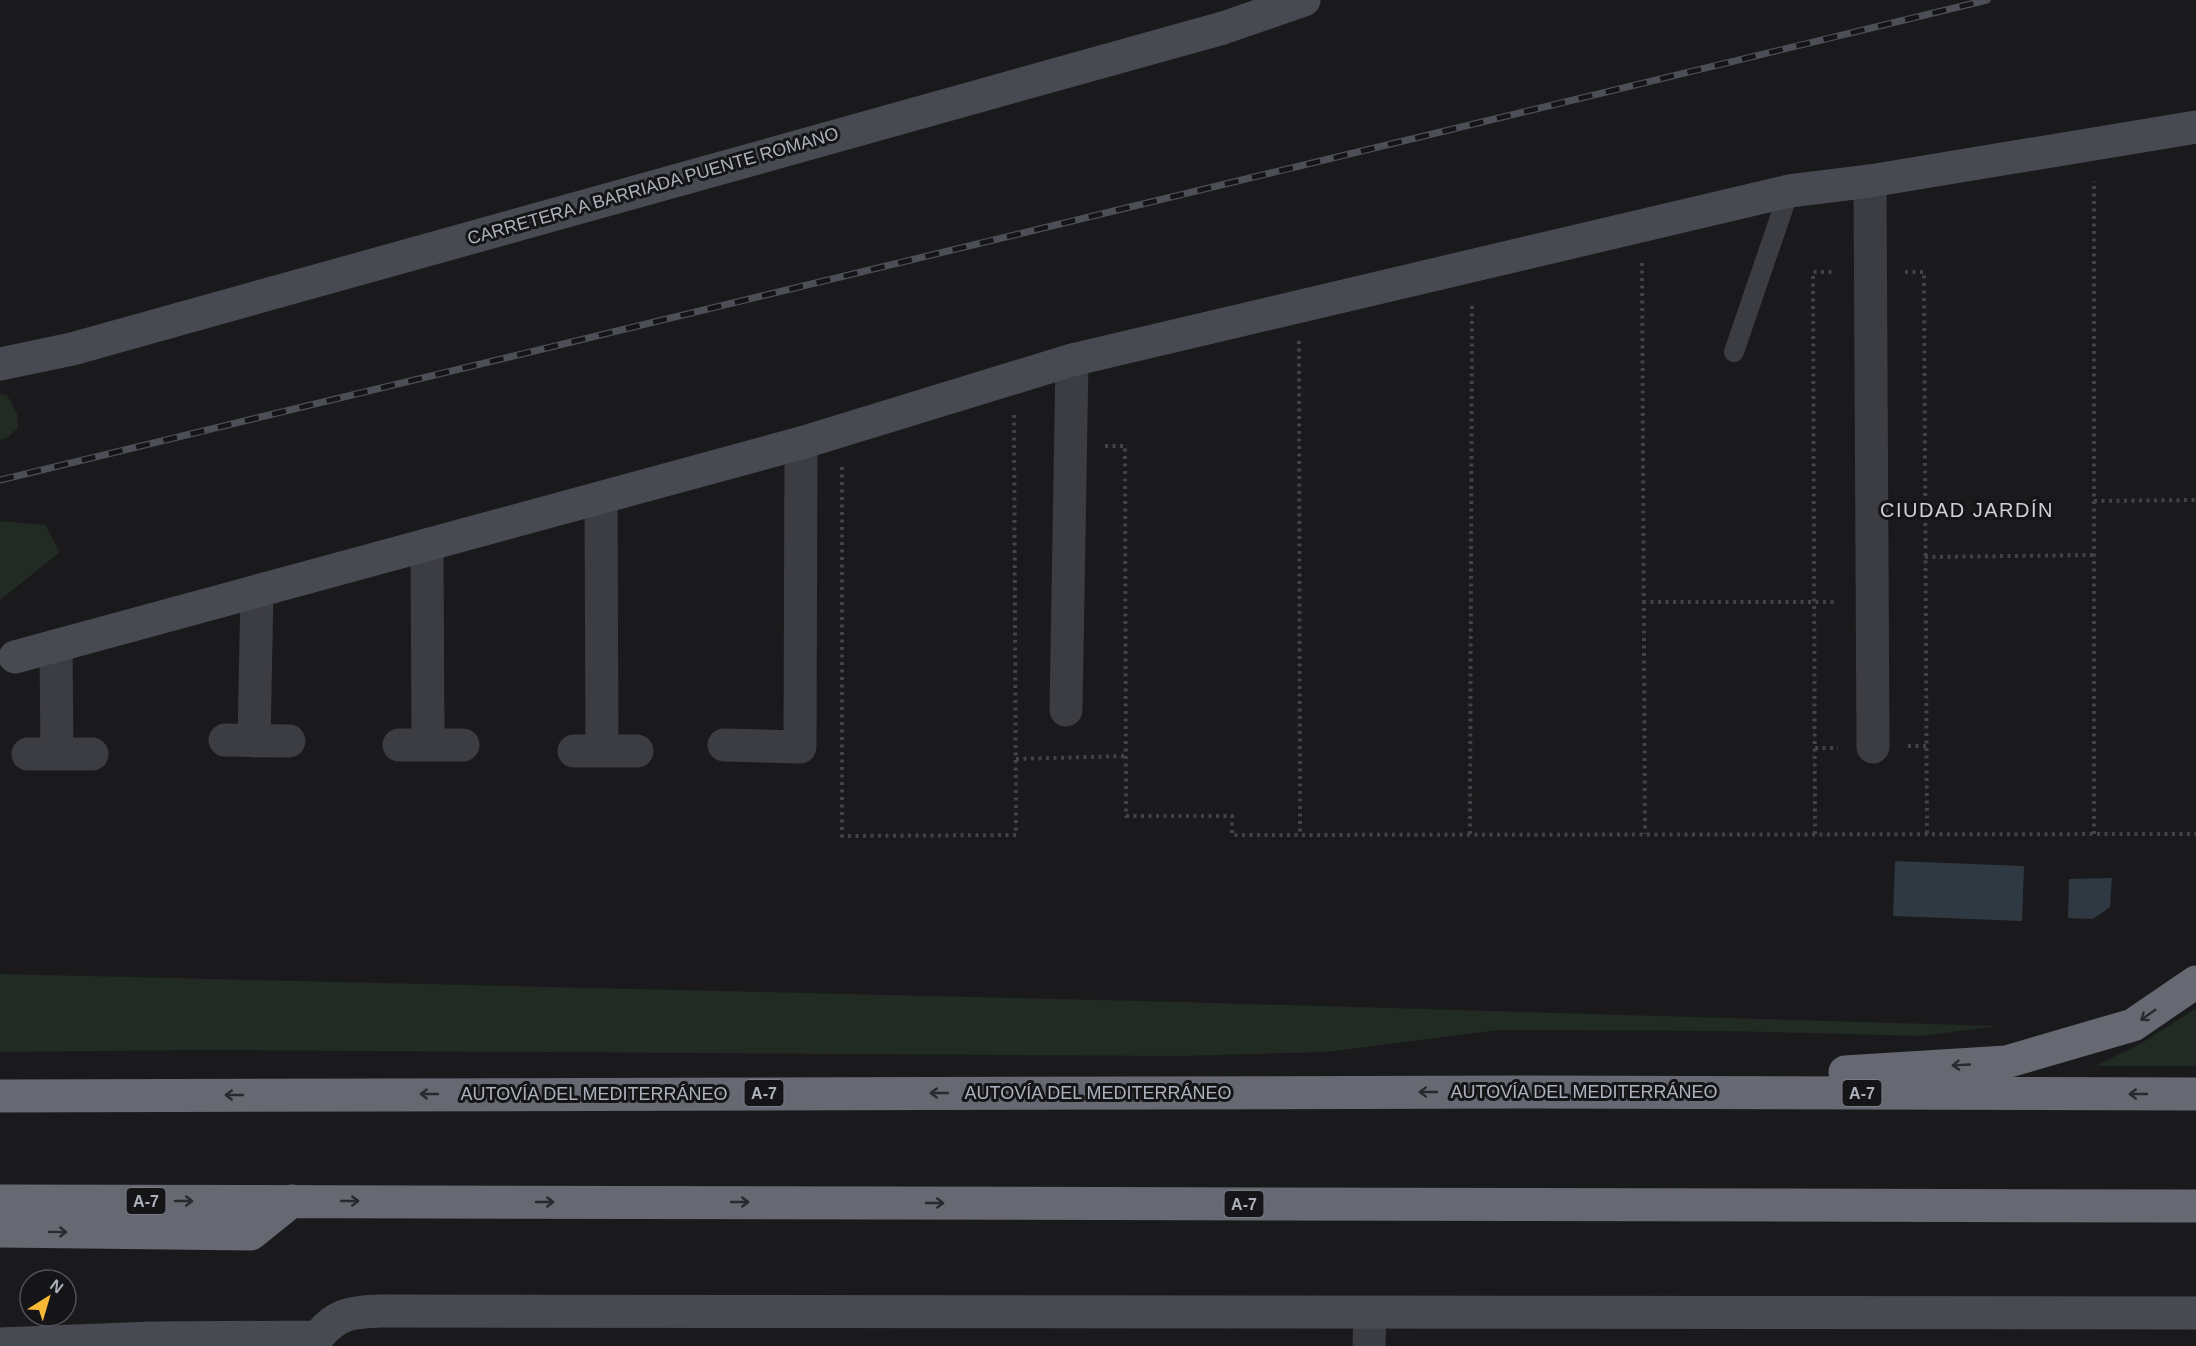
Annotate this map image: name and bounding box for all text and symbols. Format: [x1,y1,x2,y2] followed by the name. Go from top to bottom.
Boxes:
[465,123,841,249] street label: CARRETERA A BARRIADA PUENTE ROMANO
[1880,499,2054,521] district label: CIUDAD JARDÍN
[2140,1009,2156,1021] one-way arrow
[1952,1060,1972,1071] one-way arrow
[744,1080,783,1106] road number: A-7
[1842,1080,1882,1106] road number: A-7
[1450,1082,1718,1102] street label: AUTOVÍA DEL MEDITERRÁNEO
[964,1083,1232,1103] street label: AUTOVÍA DEL MEDITERRÁNEO
[460,1084,728,1104] street label: AUTOVÍA DEL MEDITERRÁNEO
[1418,1086,1438,1098] one-way arrow
[929,1087,949,1099] one-way arrow
[419,1088,439,1100] one-way arrow
[2128,1088,2148,1100] one-way arrow
[224,1089,244,1101] one-way arrow
[126,1188,166,1214] road number: A-7
[1224,1191,1264,1217] road number: A-7
[174,1195,194,1207] one-way arrow
[340,1195,360,1207] one-way arrow
[535,1196,555,1208] one-way arrow
[730,1196,750,1208] one-way arrow
[925,1197,945,1209] one-way arrow
[48,1226,68,1238] one-way arrow
[18,1268,78,1328] north arrow
[47,1276,66,1297] text: N

